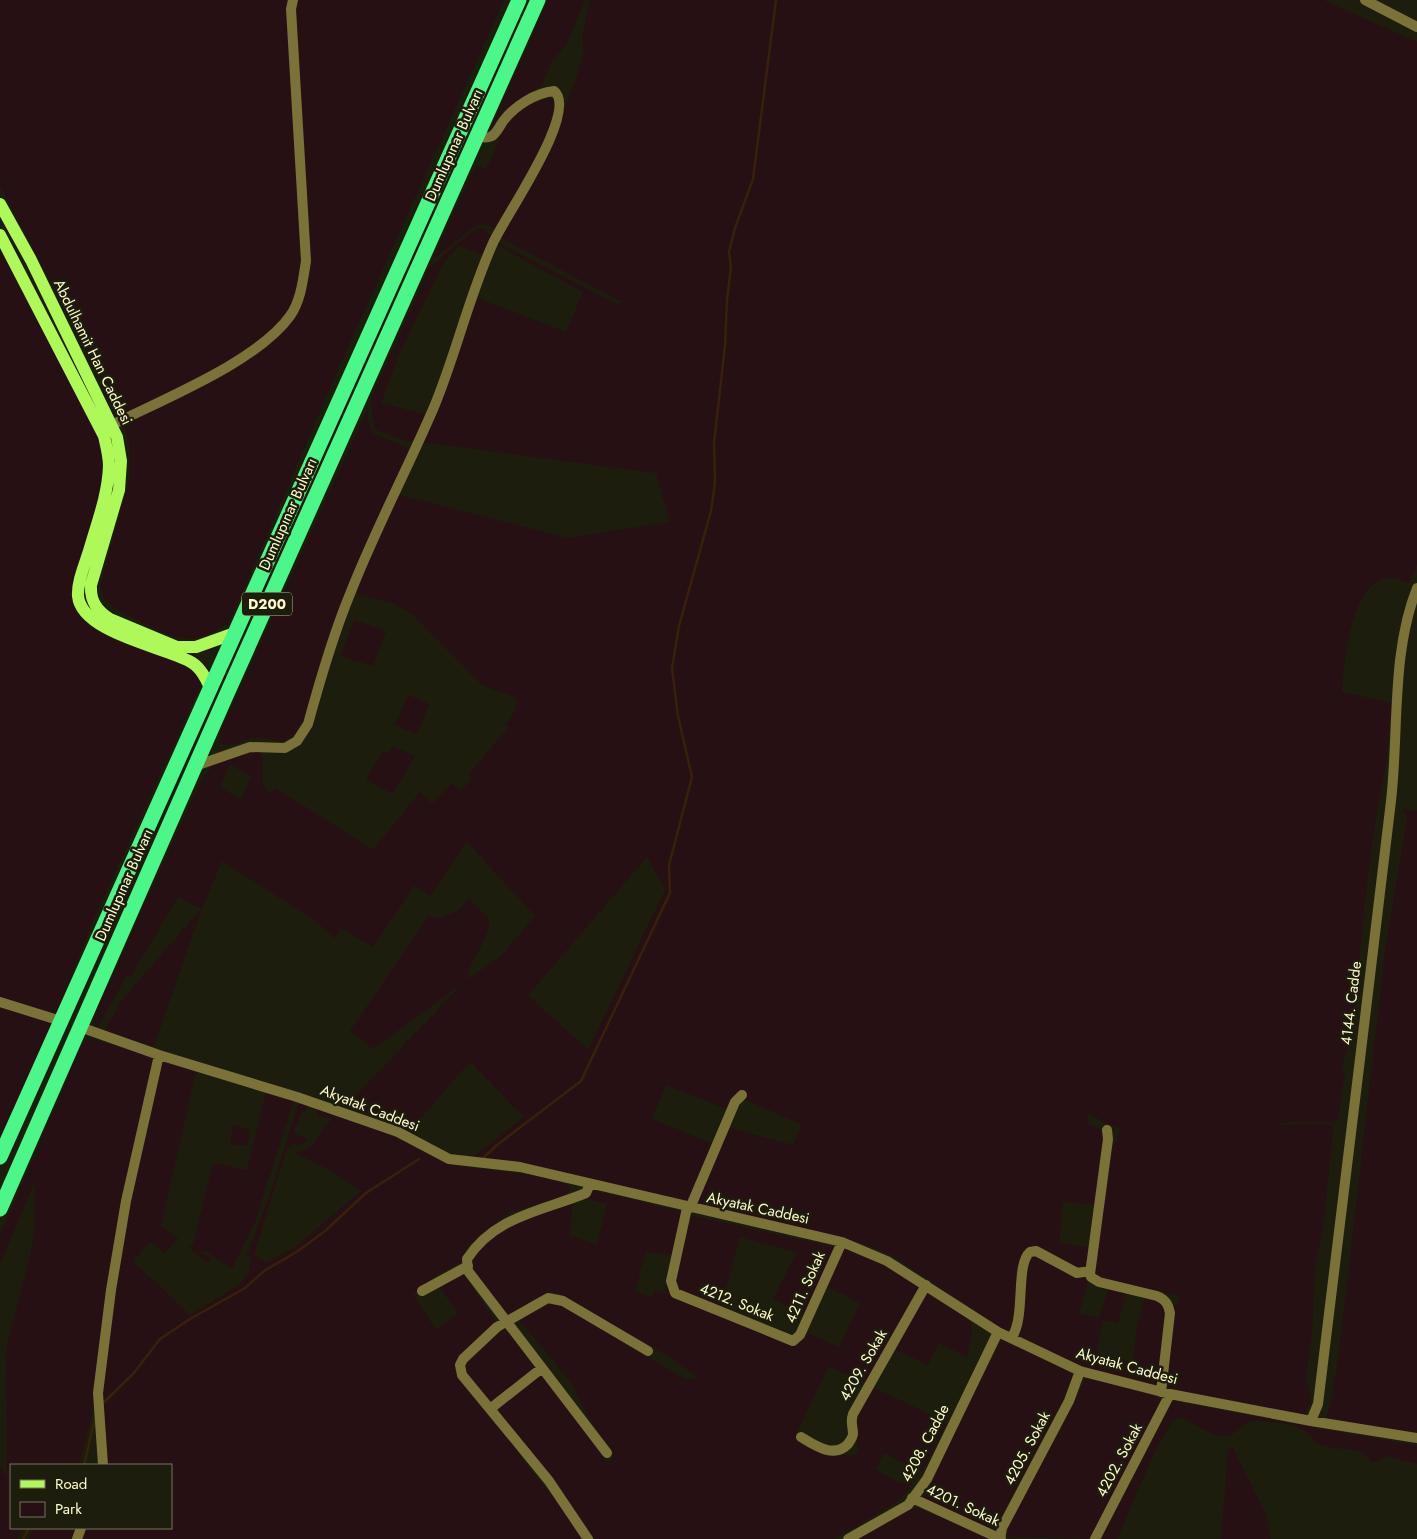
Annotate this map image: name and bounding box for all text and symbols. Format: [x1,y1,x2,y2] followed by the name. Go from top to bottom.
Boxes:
[419,85,489,205] street label: Dumlupınar Bulvarı
[48,275,138,429] street label: Abdulhamit Han Caddesi
[253,454,323,574] street label: Dumlupınar Bulvarı
[242,592,292,616] road number: D200
[89,825,159,945] street label: Dumlupınar Bulvarı
[1335,960,1367,1046] street label: 4144. Cadde
[317,1079,423,1137] street label: Akyatak Caddesi
[704,1186,812,1230] street label: Akyatak Caddesi
[779,1247,831,1326] street label: 4211. Sokak
[697,1277,778,1327] street label: 4212. Sokak
[834,1325,893,1405] street label: 4209. Sokak
[1074,1342,1180,1390] street label: Akyatak Caddesi
[895,1400,955,1486] street label: 4208. Cadde
[998,1407,1056,1489] street label: 4205. Sokak
[1090,1419,1148,1501] street label: 4202. Sokak
[10,1464,172,1529] legend
[55,1473,87,1495] text: Road
[923,1478,1004,1532] street label: 4201. Sokak
[55,1498,82,1520] text: Park

